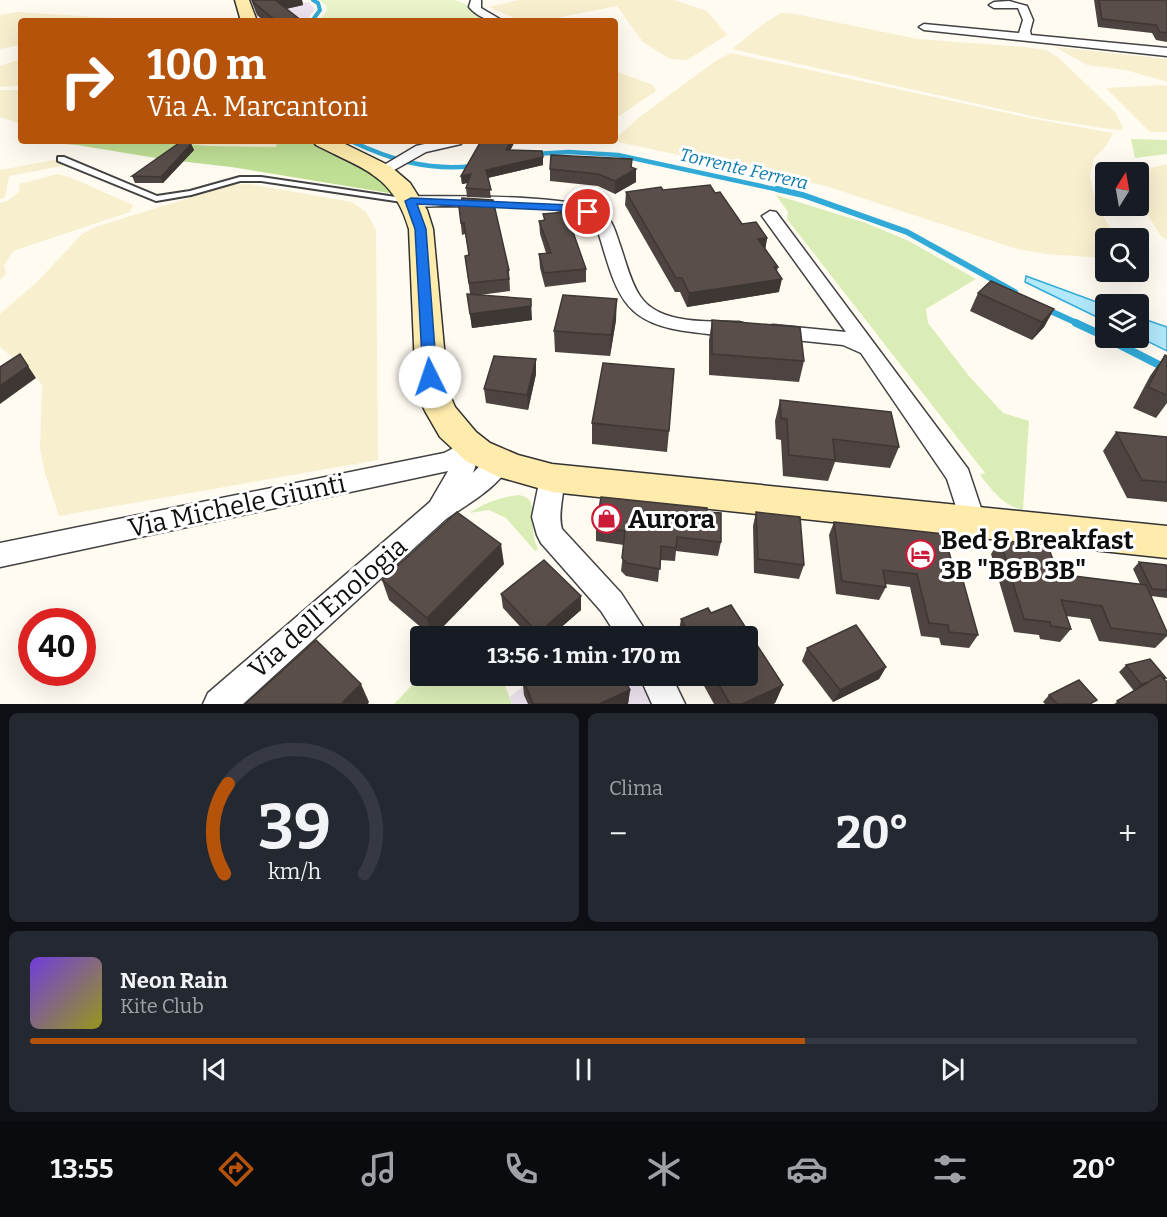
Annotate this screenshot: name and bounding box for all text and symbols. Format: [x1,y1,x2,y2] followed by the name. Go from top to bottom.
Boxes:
[147,40,266,90] text: 100 m
[48,42,126,120] icon: right
[147,91,368,123] text: Via A. Marcantoni
[678,144,810,194] water label: Torrente Ferrera
[1095,162,1149,216] north arrow
[1095,162,1149,348] map controls
[562,186,613,237] pin
[571,195,604,228] icon: arrive
[1095,228,1149,282] button: search
[1095,294,1149,348] button: layers
[398,345,462,409] position arrow
[125,468,349,544] street label: Via Michele Giunti
[591,503,623,535] shop icon: Aurora
[628,504,716,535] place label: Aurora
[941,525,1135,586] place label: Bed & Breakfast 3B "B&B 3B"
[243,531,413,685] street label: Via dell'Enologia
[904,539,936,571] hotel icon: Bed & Breakfast 3B "B&B 3B"
[18,608,96,686] speed limit sign: 40
[487,642,681,669] text: 13:56 · 1 min · 170 m
[609,776,663,800] text: Clima
[258,790,330,865] text: 39
[836,806,909,860] text: 20°
[609,814,627,854] text: −
[1118,814,1137,854] text: +
[267,860,321,886] text: km/h
[120,967,228,994] text: Neon Rain
[120,994,204,1018] text: Kite Club
[198,1053,231,1086] icon: previous
[567,1053,600,1086] icon: pause
[936,1053,969,1086] icon: next
[215,1148,257,1190] icon: directions
[358,1148,400,1190] icon: music
[500,1148,542,1190] icon: phone
[643,1148,685,1190] icon: climate
[786,1148,828,1190] icon: car
[929,1148,971,1190] icon: filters
[50,1153,114,1185] text: 13:55
[1072,1153,1116,1185] text: 20°

